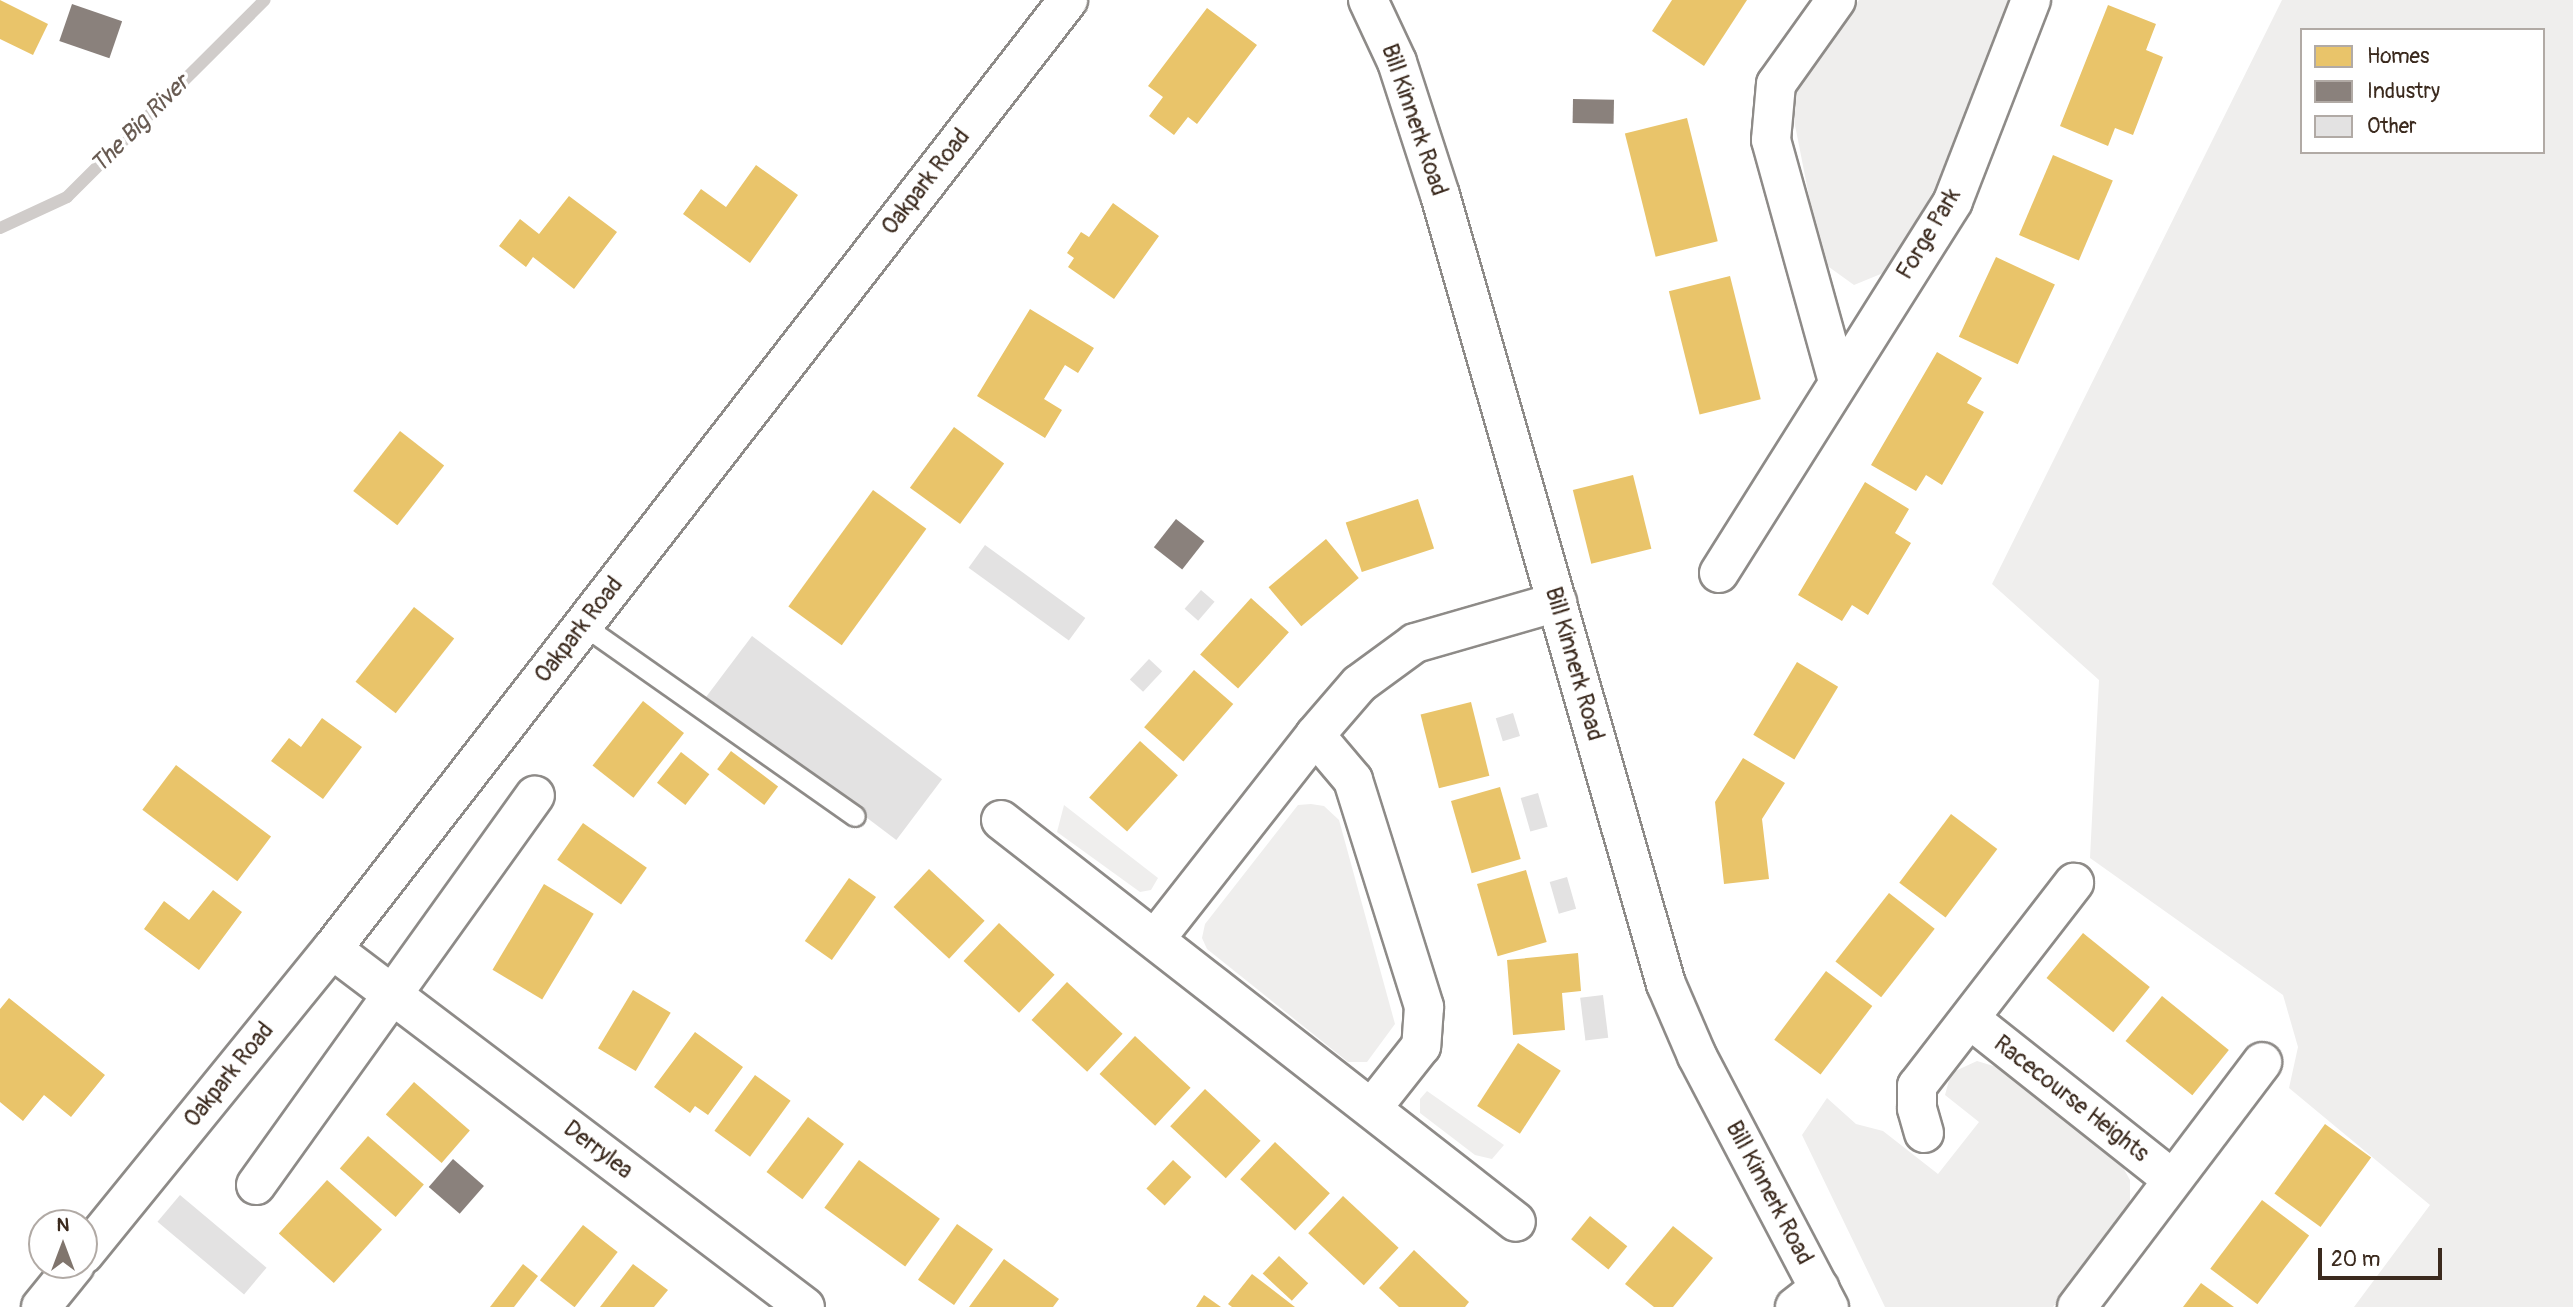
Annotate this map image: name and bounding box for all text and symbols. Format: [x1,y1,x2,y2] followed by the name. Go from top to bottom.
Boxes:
[2300,28,2545,154] legend
[1375,41,1453,199] street label: Bill Kinnerk Road
[2367,43,2429,70] text: Homes
[85,69,195,179] water label: The Big River
[2367,78,2440,105] text: Industry
[2367,113,2417,140] text: Other
[876,124,976,240] street label: Oakpark Road
[1891,183,1967,285] street label: Forge Park
[529,572,629,688] street label: Oakpark Road
[1539,584,1609,744] street label: Bill Kinnerk Road
[178,1017,280,1133] street label: Oakpark Road
[1988,1030,2154,1168] street label: Racecourse Heights
[558,1115,638,1185] street label: Derrylea
[1720,1117,1818,1269] street label: Bill Kinnerk Road
[28,1209,98,1279] north arrow
[57,1213,69,1237] text: N
[2321,1234,2445,1278] scale bar
[2331,1246,2380,1273] text: 20 m

